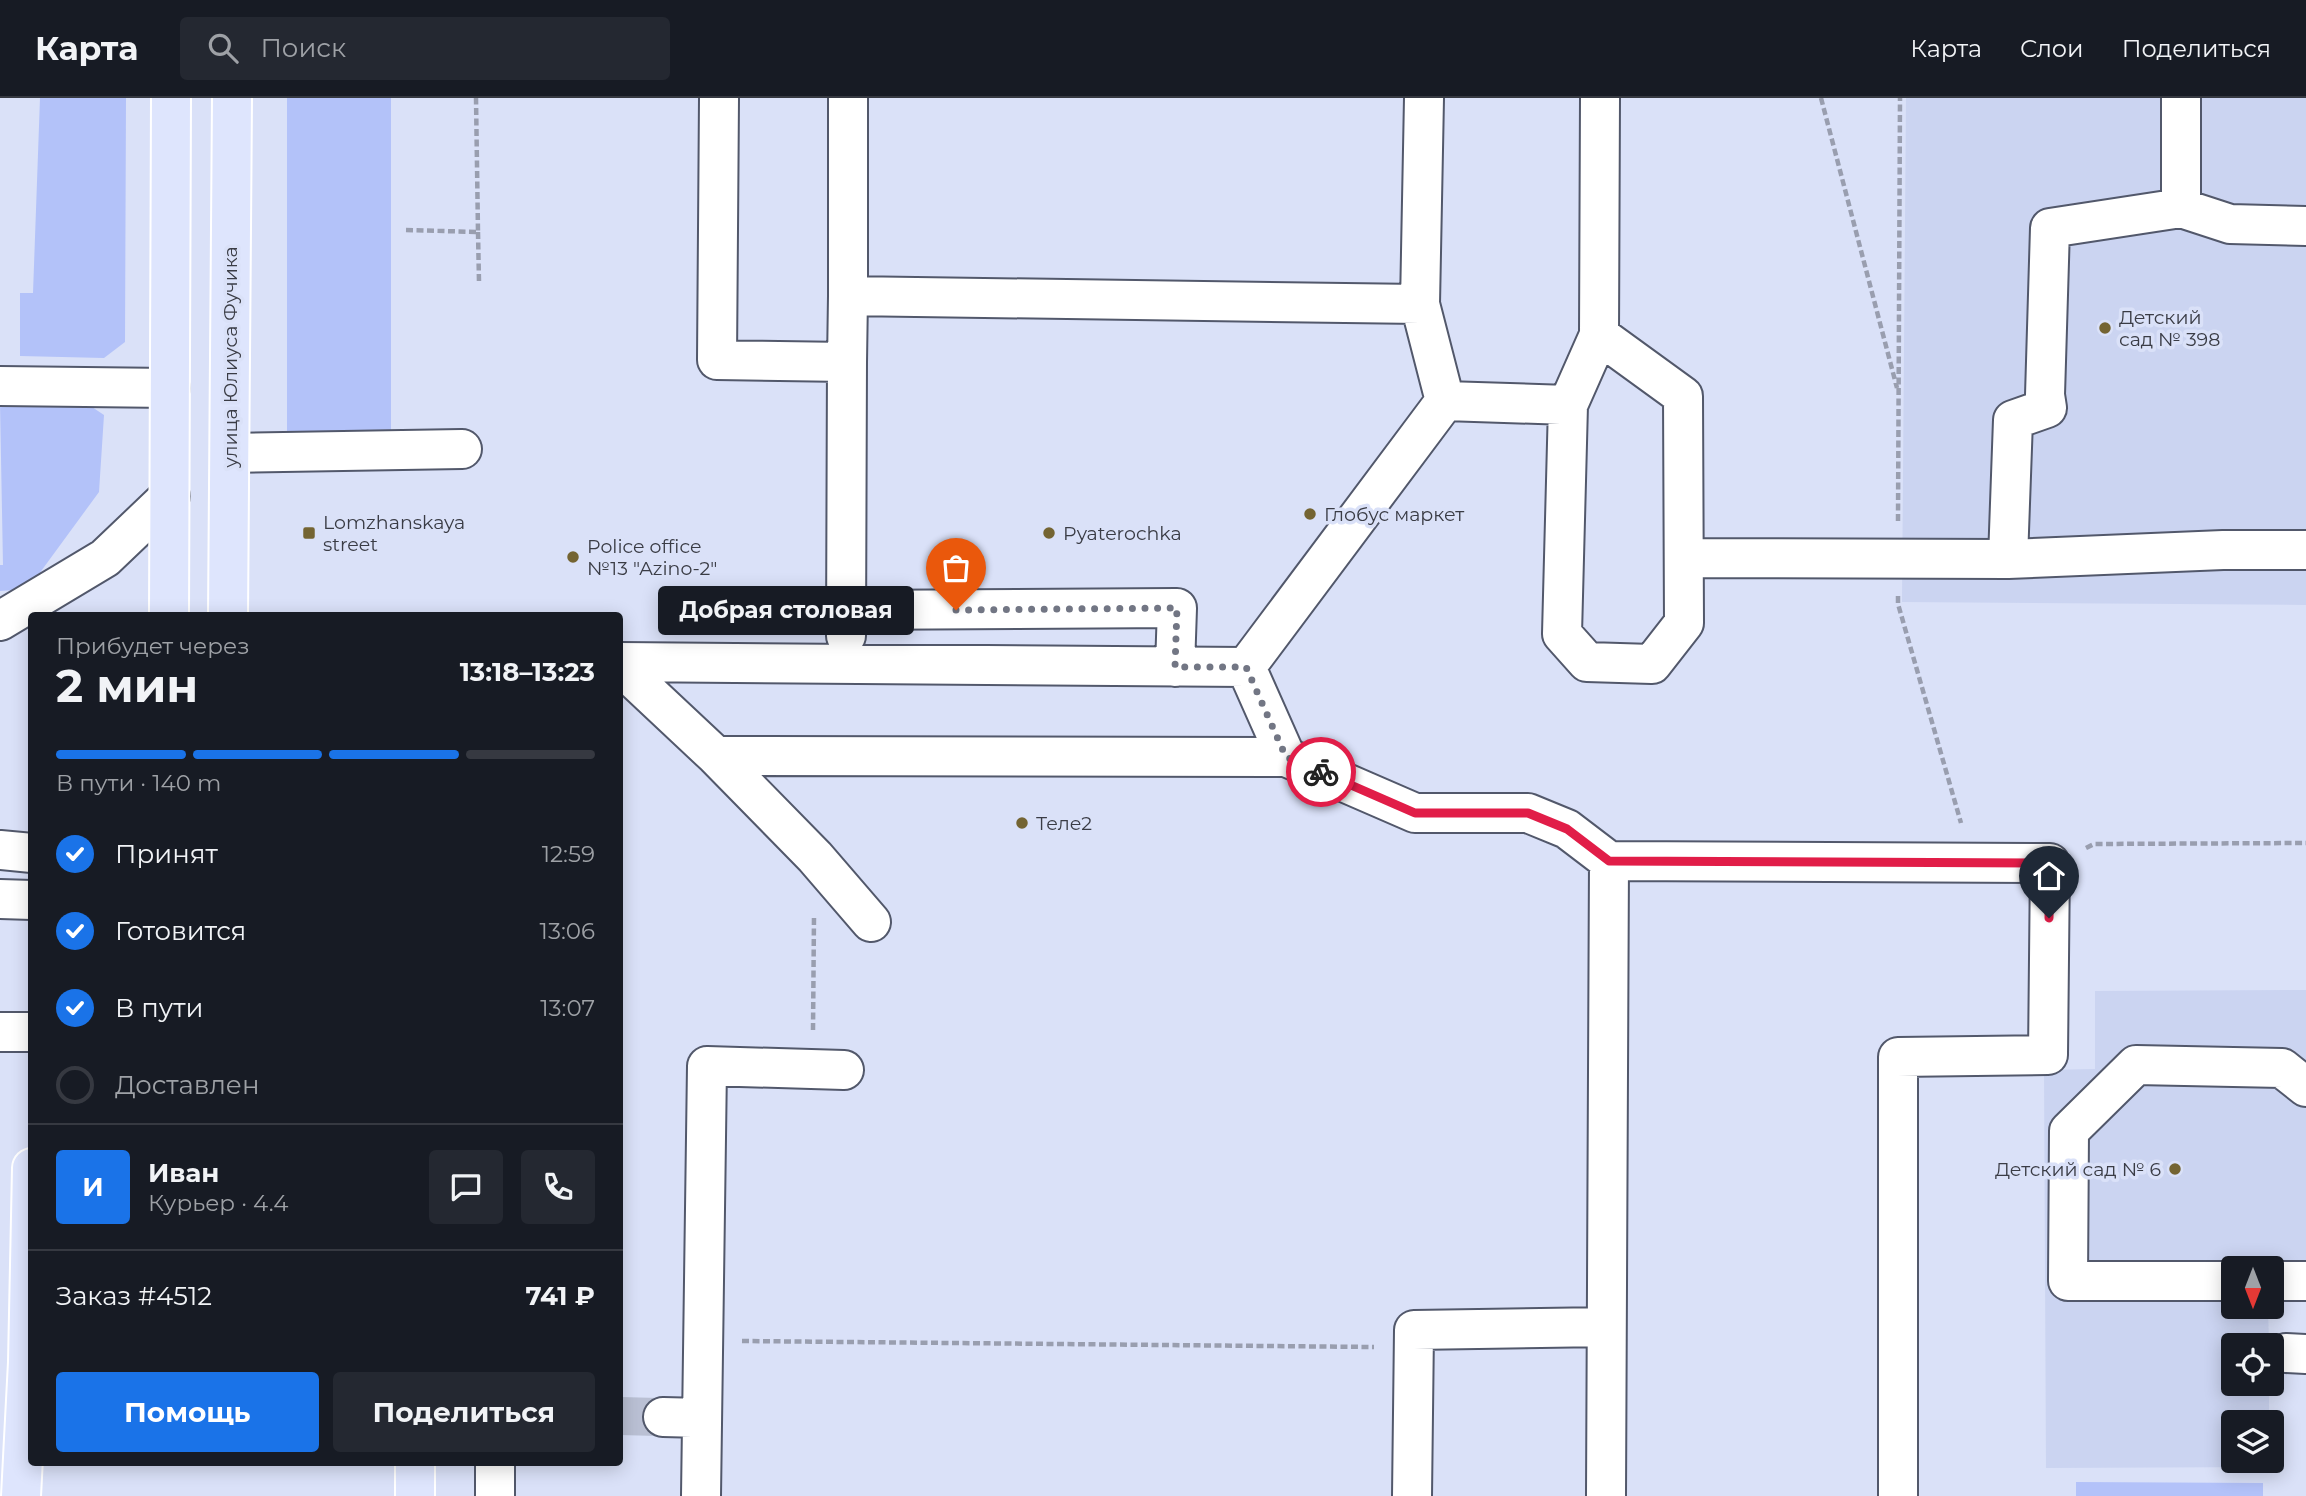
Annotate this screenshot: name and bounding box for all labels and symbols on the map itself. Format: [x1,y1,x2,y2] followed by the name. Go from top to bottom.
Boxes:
[219,246,242,469] street label: улица Юлиуса Фучика
[2119,306,2220,351] place label: Детский сад № 398
[2097,320,2113,336] marker: Детский сад № 398
[1324,503,1464,526] place label: Глобус маркет
[1302,506,1318,522] marker: Глобус маркет
[323,511,465,556] place label: Lomzhanskaya street
[1063,522,1182,545] place label: Pyaterochka
[301,525,317,541] marker: Lomzhanskaya street
[1041,525,1057,541] marker: Pyaterochka
[587,535,717,580] place label: Police office №13 "Azino-2"
[926,538,986,610] pin
[565,549,581,565] marker: Police office №13 "Azino-2"
[659,586,914,634] callout: Добрая столовая
[1286,737,1356,807] courier
[1036,812,1092,835] place label: Теле2
[1014,815,1030,831] marker: Теле2
[2019,846,2079,918] pin
[1995,1158,2161,1181] place label: Детский сад № 6
[2167,1161,2183,1177] marker: Детский сад № 6
[2221,1256,2284,1320] north arrow

